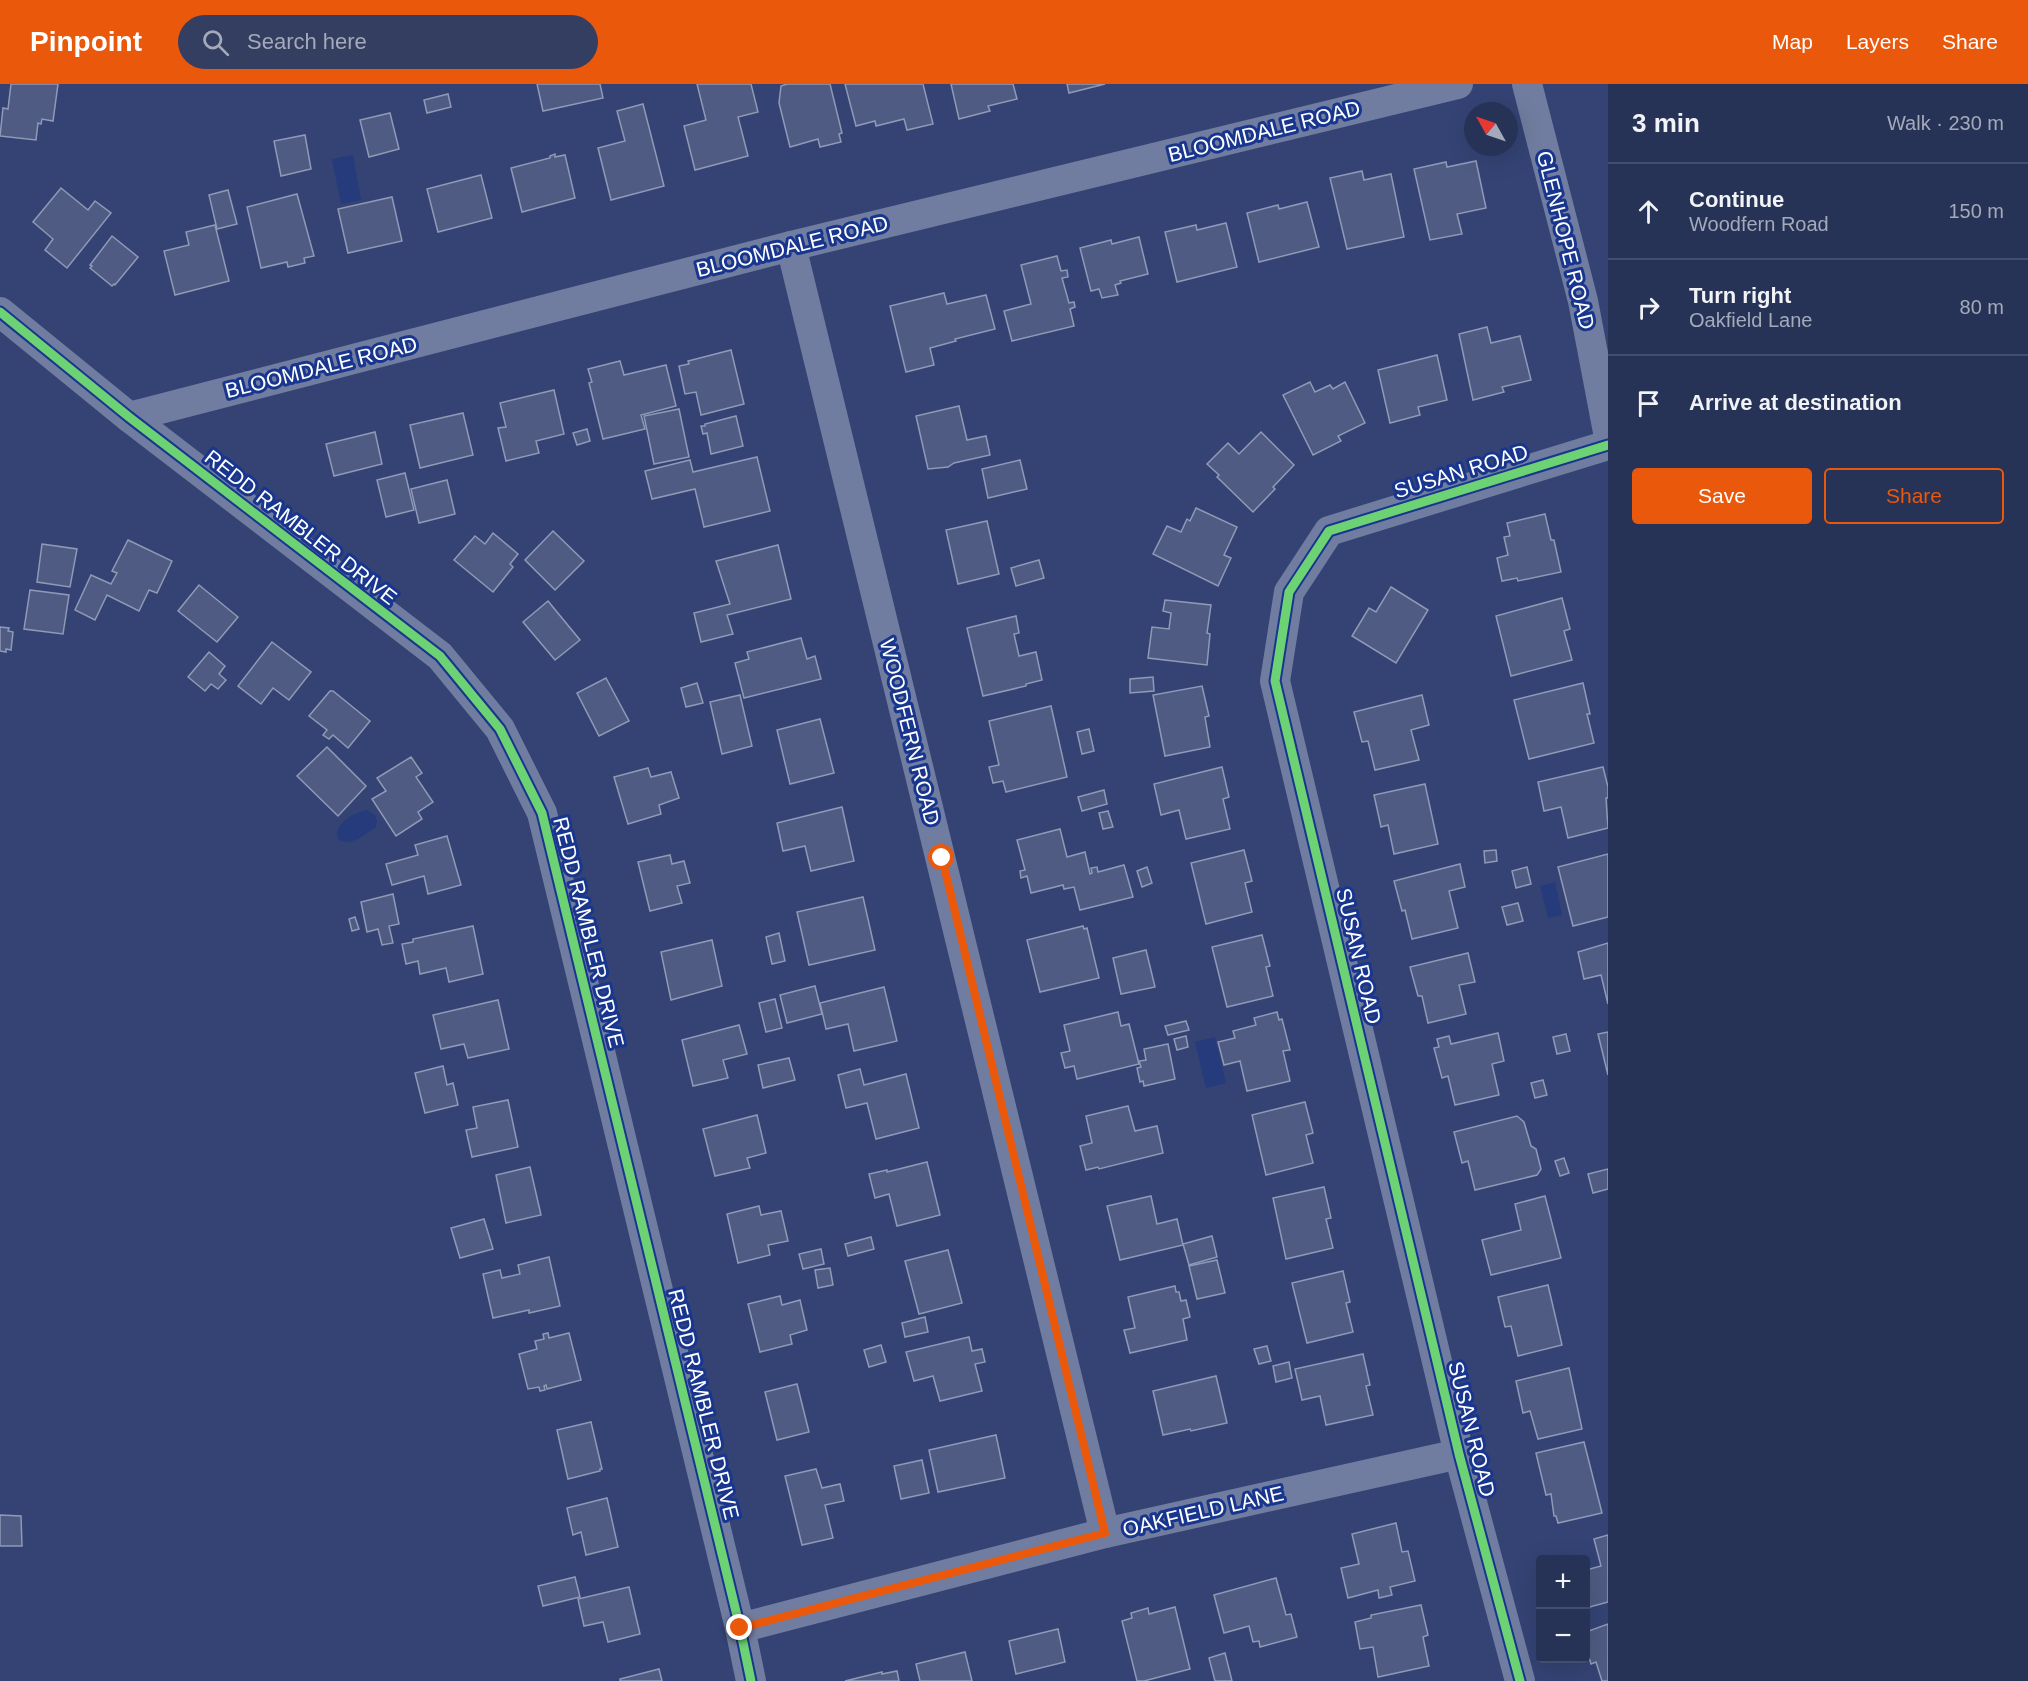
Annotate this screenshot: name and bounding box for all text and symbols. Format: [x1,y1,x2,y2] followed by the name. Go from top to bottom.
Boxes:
[178,15,598,69] search box
[30,26,142,57] text: Pinpoint
[199,26,232,59] icon: search
[247,29,367,54] text: Search here
[1772,30,1813,53] text: Map
[1846,30,1909,53] text: Layers
[1942,30,1998,53] text: Share
[1166,96,1362,166] street label: BLOOMDALE ROAD
[1464,102,1518,156] north arrow
[1632,108,1700,138] text: 3 min
[1887,112,2004,134] text: Walk · 230 m
[1533,148,1599,332] street label: GLENHOPE ROAD
[1689,187,1784,212] text: Continue
[1632,195,1665,228] icon: ahead
[1948,200,2004,222] text: 150 m
[694,211,890,281] street label: BLOOMDALE ROAD
[1689,213,1829,235] text: Woodfern Road
[1689,283,1791,308] text: Turn right
[1632,291,1665,324] icon: right
[1960,296,2004,318] text: 80 m
[1689,309,1812,331] text: Oakfield Lane
[223,332,419,402] street label: BLOOMDALE ROAD
[1632,387,1665,420] icon: arrive
[1689,390,1902,415] text: Arrive at destination
[1391,440,1531,502] street label: SUSAN ROAD
[201,445,401,609] street label: REDD RAMBLER DRIVE
[1632,468,1812,524] button: Save
[1824,468,2004,524] button: Share
[876,636,944,828] street label: WOODFERN ROAD
[549,814,629,1050] street label: REDD RAMBLER DRIVE
[928,844,954,870] route start
[1332,886,1386,1026] street label: SUSAN ROAD
[664,1286,744,1522] street label: REDD RAMBLER DRIVE
[1444,1359,1500,1499] street label: SUSAN ROAD
[1120,1481,1286,1541] street label: OAKFIELD LANE
[1536,1555,1590,1663] map controls
[1536,1555,1590,1609] button: +
[1536,1609,1590,1663] button: −
[726,1614,752,1640] route end

